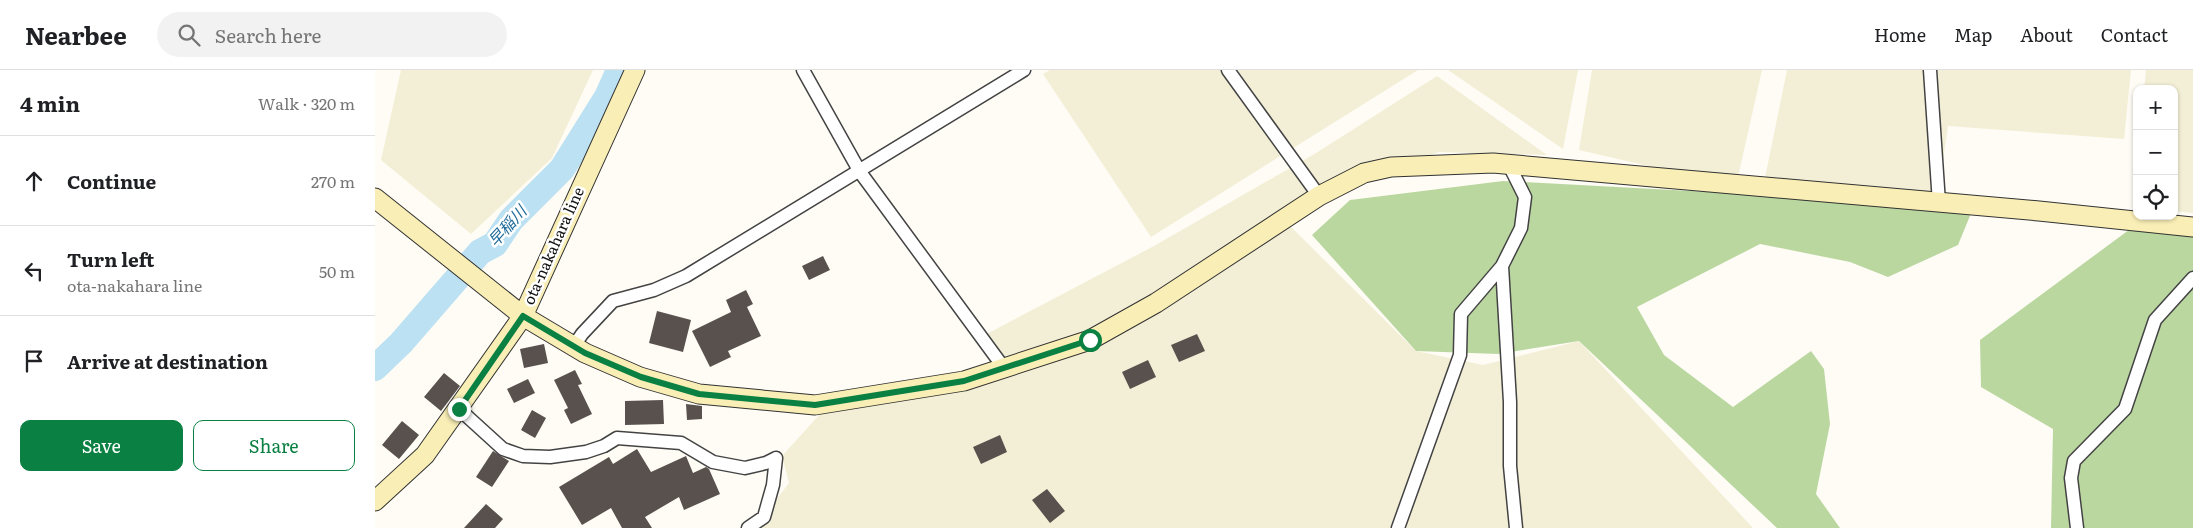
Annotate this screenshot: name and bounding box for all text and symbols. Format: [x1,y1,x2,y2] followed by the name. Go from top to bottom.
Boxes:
[157,12,507,57] search box
[25,17,127,52] text: Nearbee
[175,21,203,49] icon: search
[215,21,321,49] text: Search here
[1874,21,1926,48] text: Home
[1954,21,1992,48] text: Map
[2020,21,2073,48] text: About
[2101,21,2168,48] text: Contact
[2133,85,2178,220] map controls
[2133,85,2178,130] button: +
[20,87,80,118] text: 4 min
[258,91,355,115] text: Walk · 320 m
[2133,130,2178,175] button: −
[20,167,48,195] icon: ahead
[67,167,156,195] text: Continue
[311,169,355,193] text: 270 m
[2133,175,2178,220] button: locate
[516,183,589,308] street label: ota-nakahara line
[481,198,533,251] water label: 早稲川
[67,245,154,273] text: Turn left
[20,257,48,285] icon: left
[319,259,355,283] text: 50 m
[67,273,202,297] text: ota-nakahara line
[1079,329,1102,352] route start
[20,347,48,375] icon: arrive
[67,347,268,375] text: Arrive at destination
[448,398,471,421] route end
[20,420,183,471] button: Save
[193,420,355,471] button: Share

